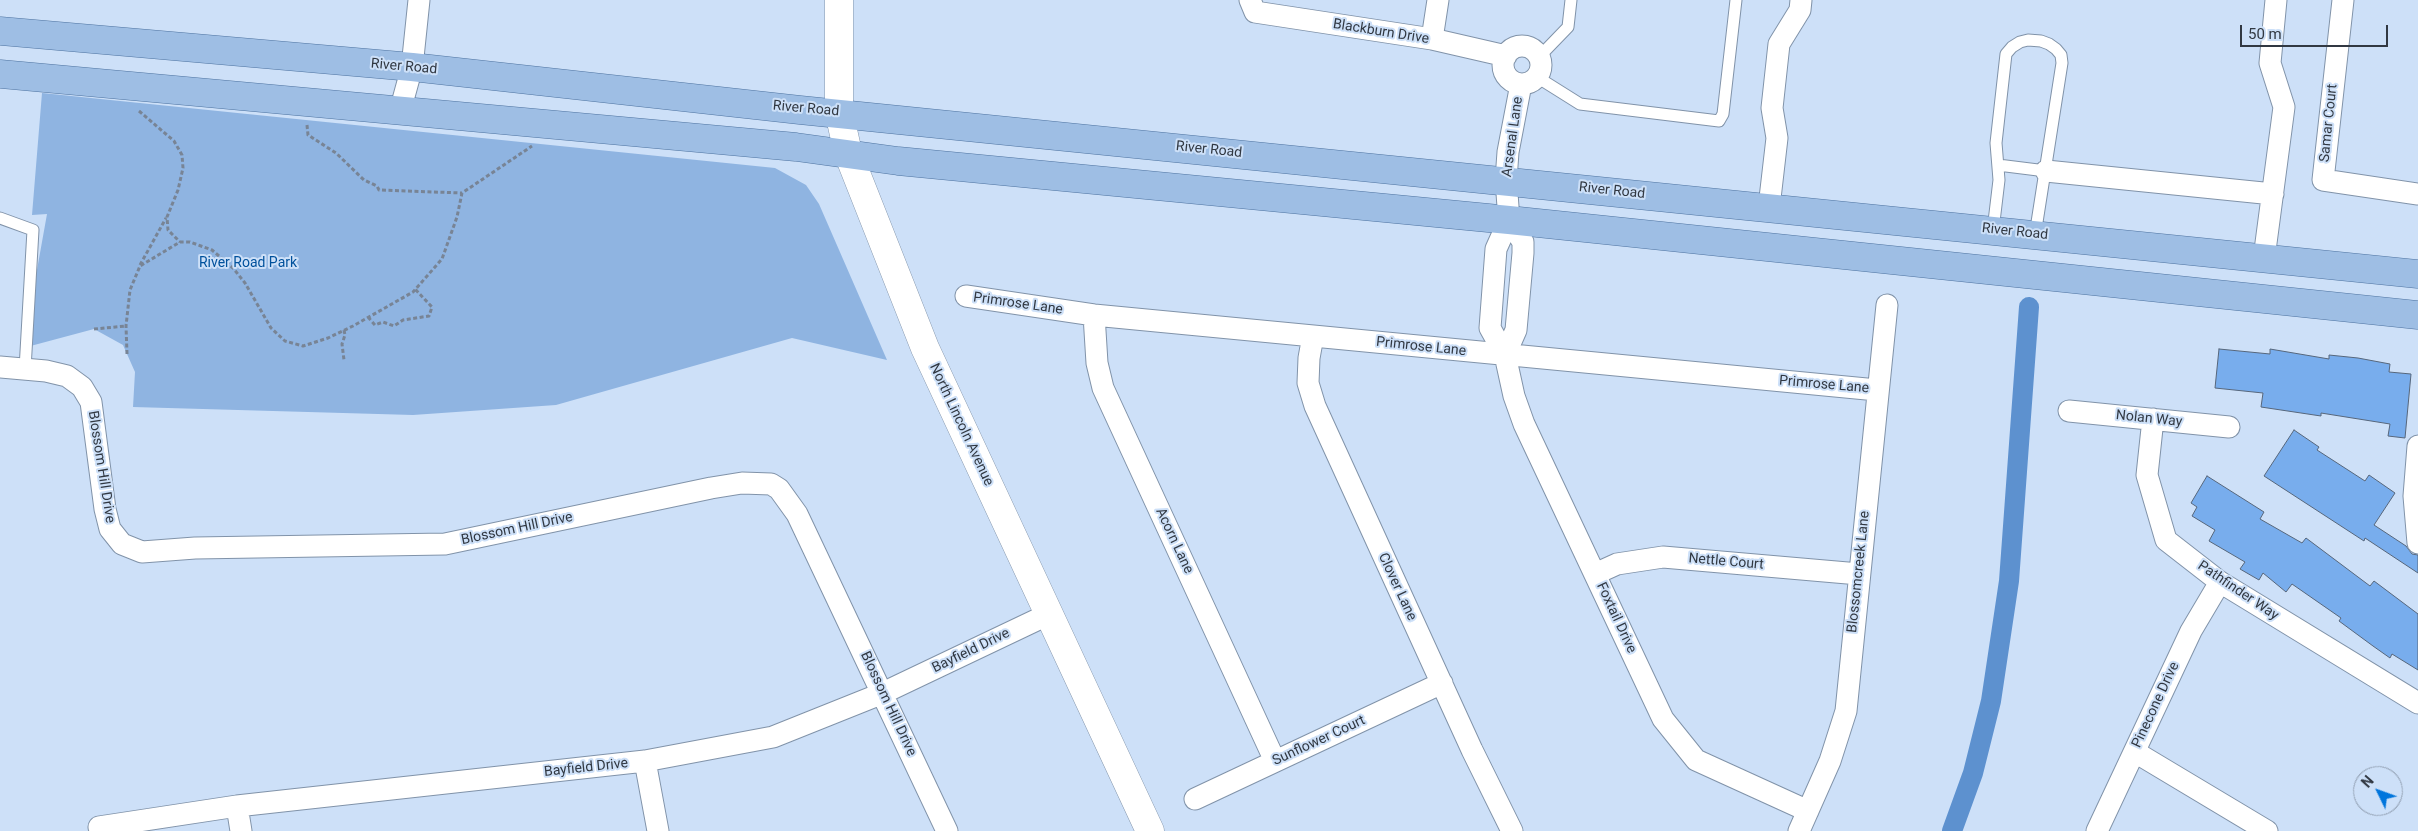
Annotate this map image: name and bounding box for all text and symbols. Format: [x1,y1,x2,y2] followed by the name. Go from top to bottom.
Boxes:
[2243,15,2390,47] scale bar
[1332,16,1430,48] street label: Blackburn Drive
[2248,25,2282,43] text: 50 m
[370,56,438,78] street label: River Road
[2317,83,2341,163] street label: Samar Court
[1499,96,1527,178] street label: Arsenal Lane
[772,98,840,120] street label: River Road
[1175,138,1243,162] street label: River Road
[1578,179,1646,203] street label: River Road
[1981,220,2049,244] street label: River Road
[199,255,297,271] park label: River Road Park
[972,289,1064,319] street label: Primrose Lane
[1375,334,1467,360] street label: Primrose Lane
[925,361,997,489] street label: North Lincoln Avenue
[1778,373,1870,397] street label: Primrose Lane
[2115,407,2183,431] street label: Nolan Way
[84,410,118,524] street label: Blossom Hill Drive
[1151,505,1197,577] street label: Acorn Lane
[460,509,574,549] street label: Blossom Hill Drive
[1844,510,1874,634] street label: Blossomcreek Lane
[1374,550,1420,624] street label: Clover Lane
[1688,550,1764,574] street label: Nettle Court
[2194,558,2282,624] street label: Pathfinder Way
[1592,580,1640,656] street label: Foxtail Drive
[929,625,1013,677] street label: Bayfield Drive
[856,649,920,759] street label: Blossom Hill Drive
[2129,659,2183,751] street label: Pinecone Drive
[1270,712,1368,770] street label: Sunflower Court
[543,755,629,781] street label: Bayfield Drive
[2353,766,2403,816] north arrow
[2358,773,2377,791] text: N

